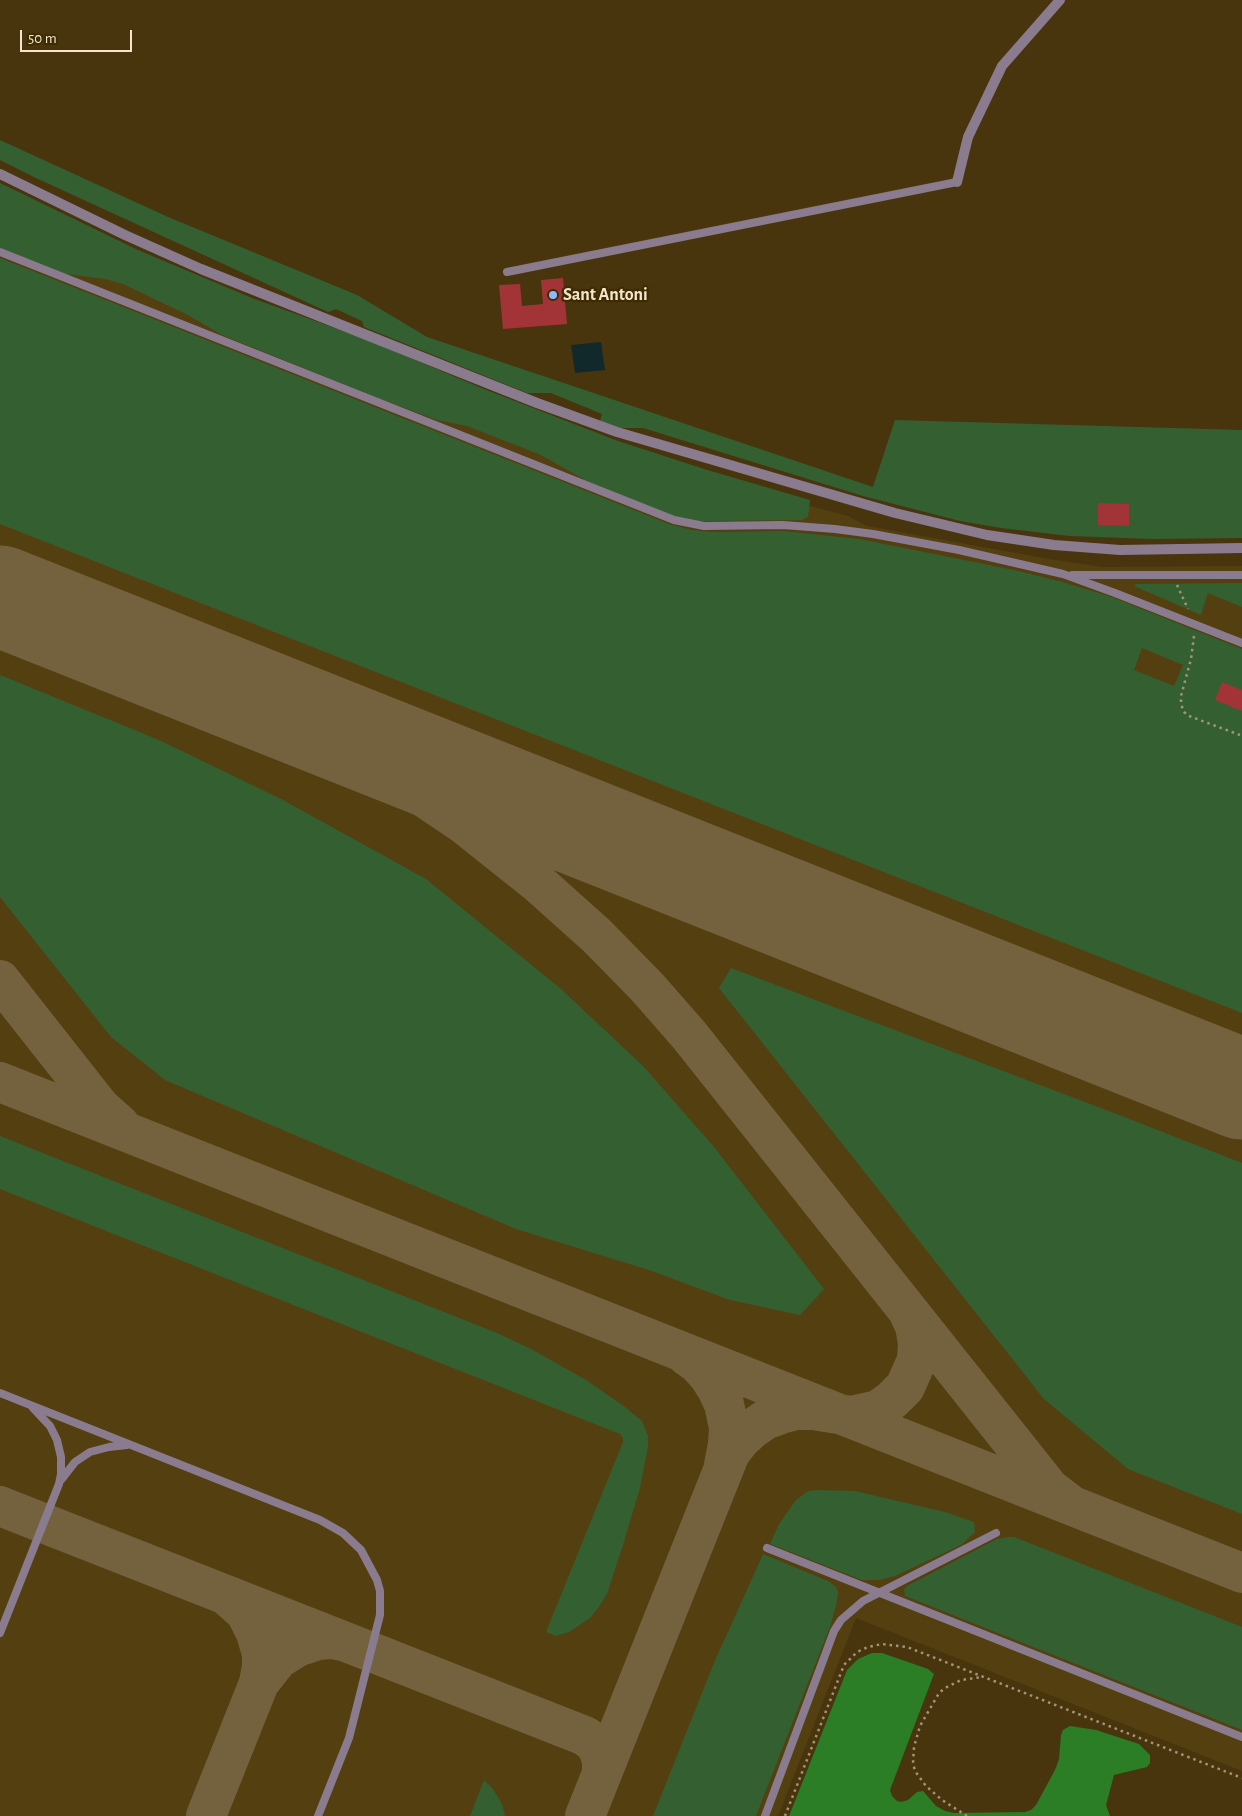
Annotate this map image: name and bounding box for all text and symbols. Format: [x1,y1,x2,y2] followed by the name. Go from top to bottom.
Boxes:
[22,20,135,52] scale bar
[28,31,57,46] text: 50 m
[563,284,648,306] place label: Sant Antoni
[547,289,559,301] marker: Sant Antoni

